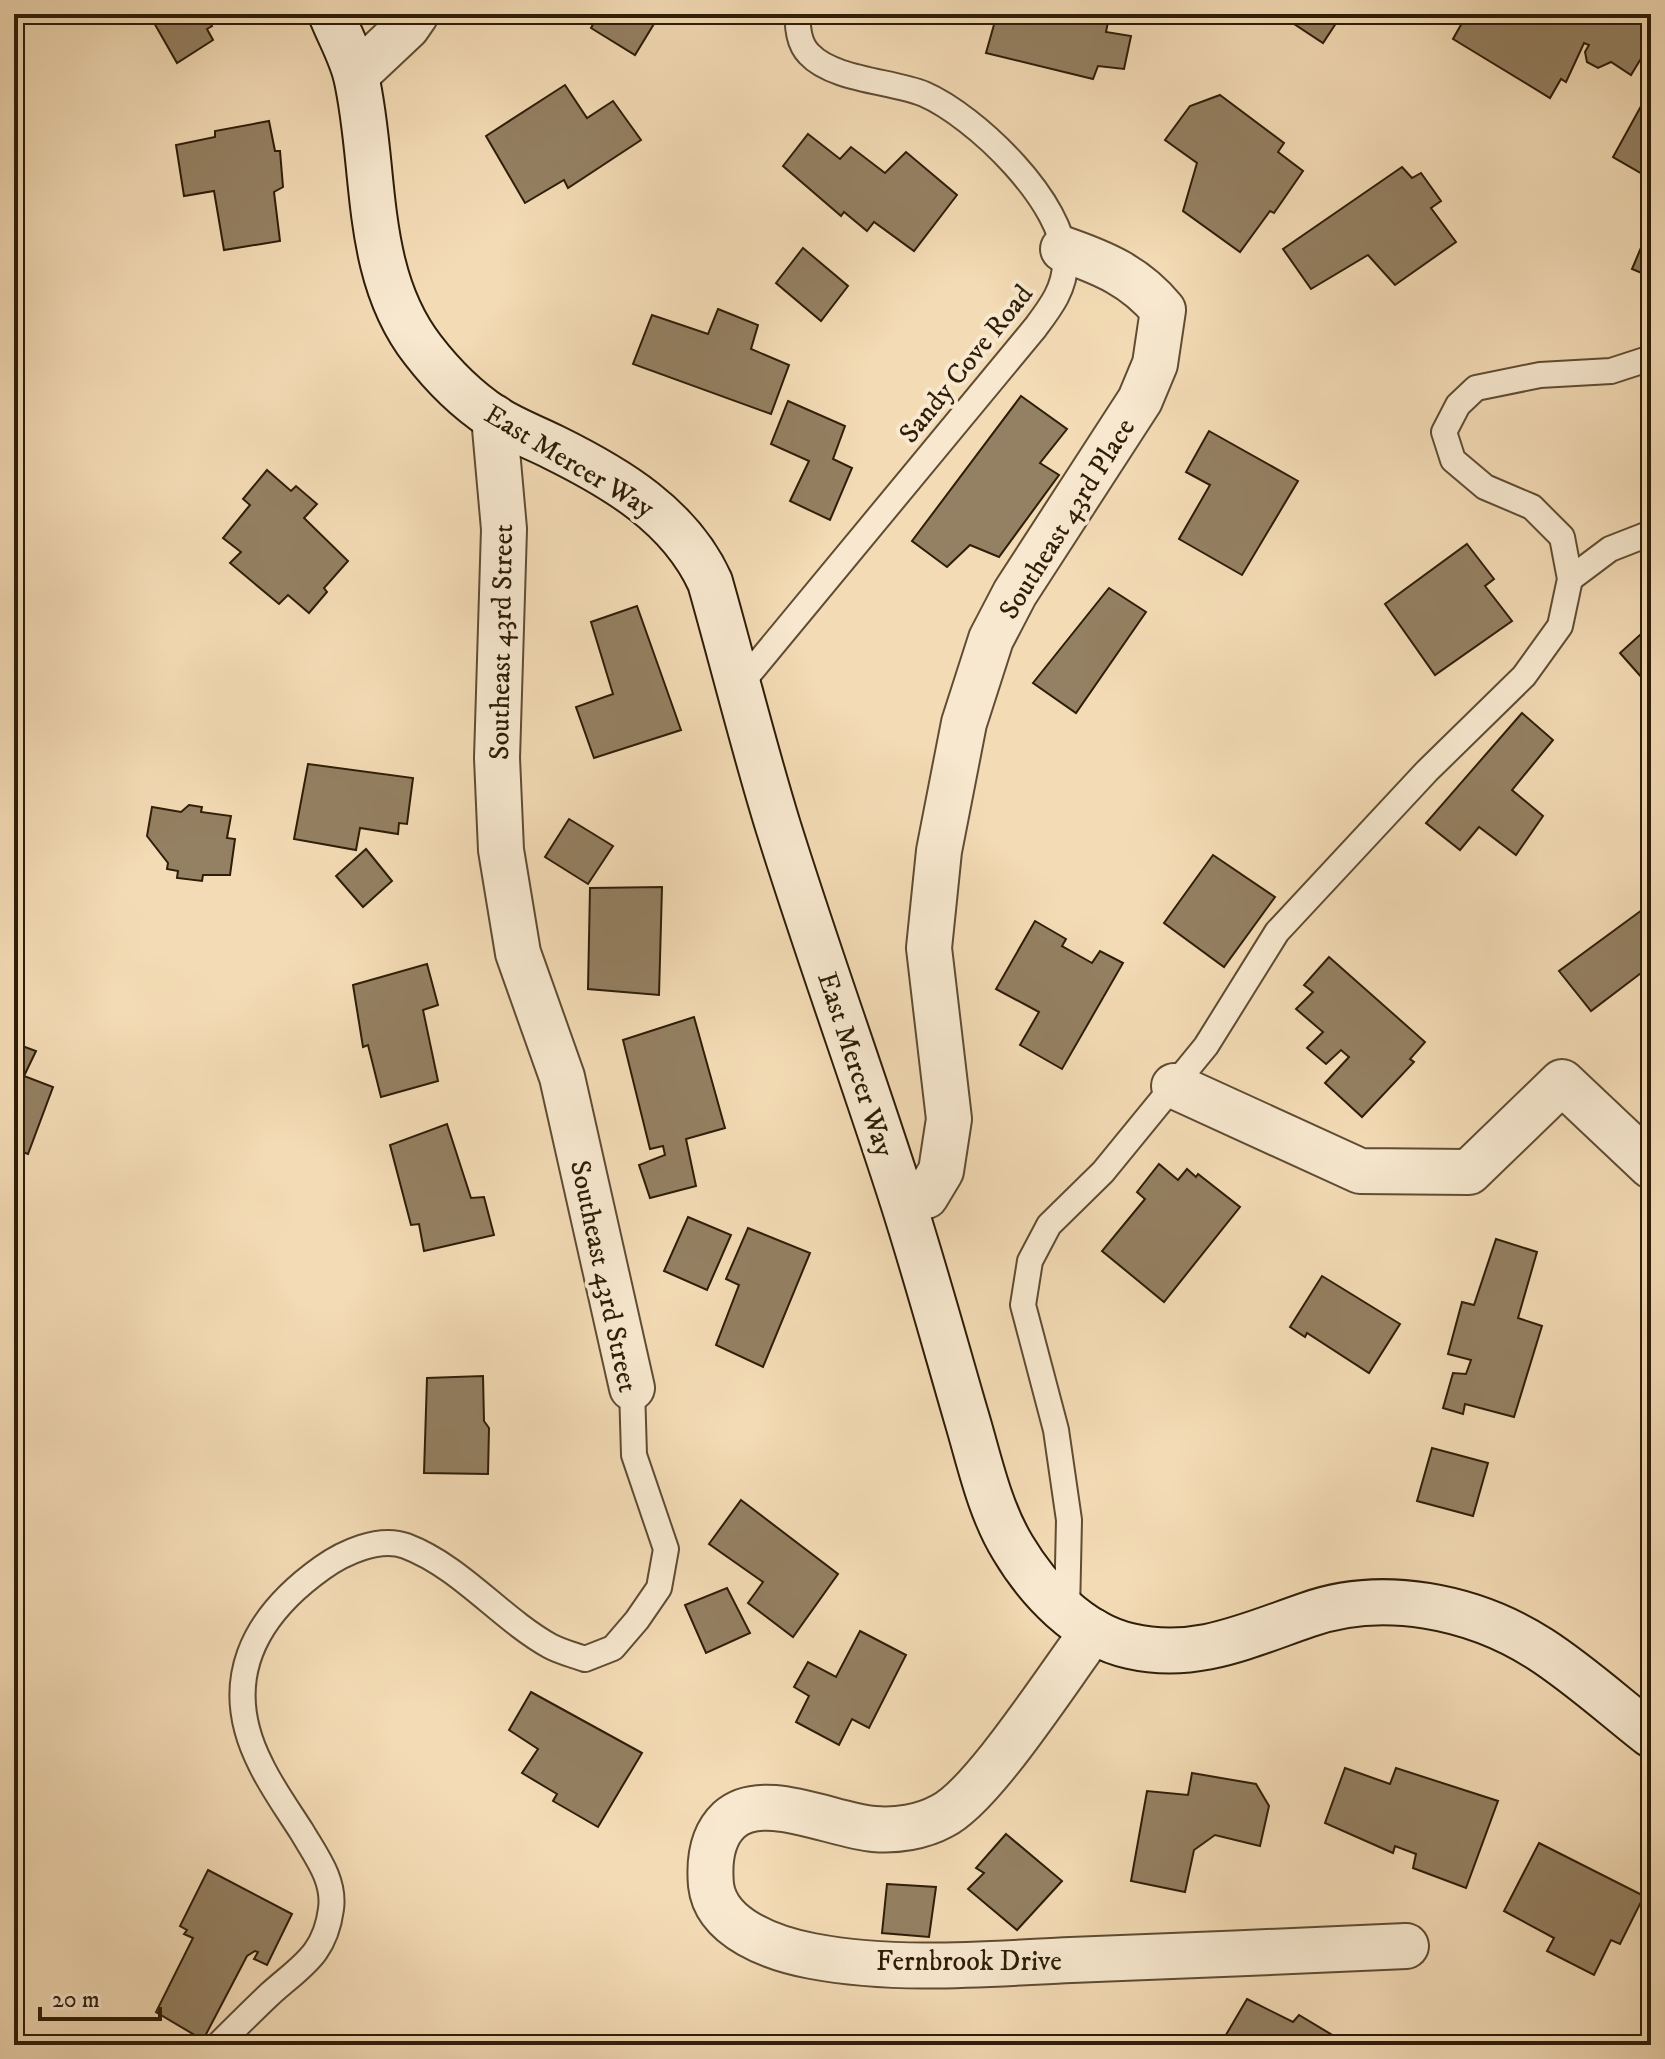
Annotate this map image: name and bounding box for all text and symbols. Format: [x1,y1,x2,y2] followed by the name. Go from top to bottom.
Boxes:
[891,277,1041,450] street label: Sandy Cove Road
[478,397,661,526] street label: East Mercer Way
[991,412,1143,626] street label: Southeast 43rd Place
[482,524,521,760] street label: Southeast 43rd Street
[809,968,902,1162] street label: East Mercer Way
[562,1157,645,1396] street label: Southeast 43rd Street
[876,1944,1062,1979] street label: Fernbrook Drive
[40,1971,160,2021] scale bar
[52,1985,100,2015] text: 20 m

